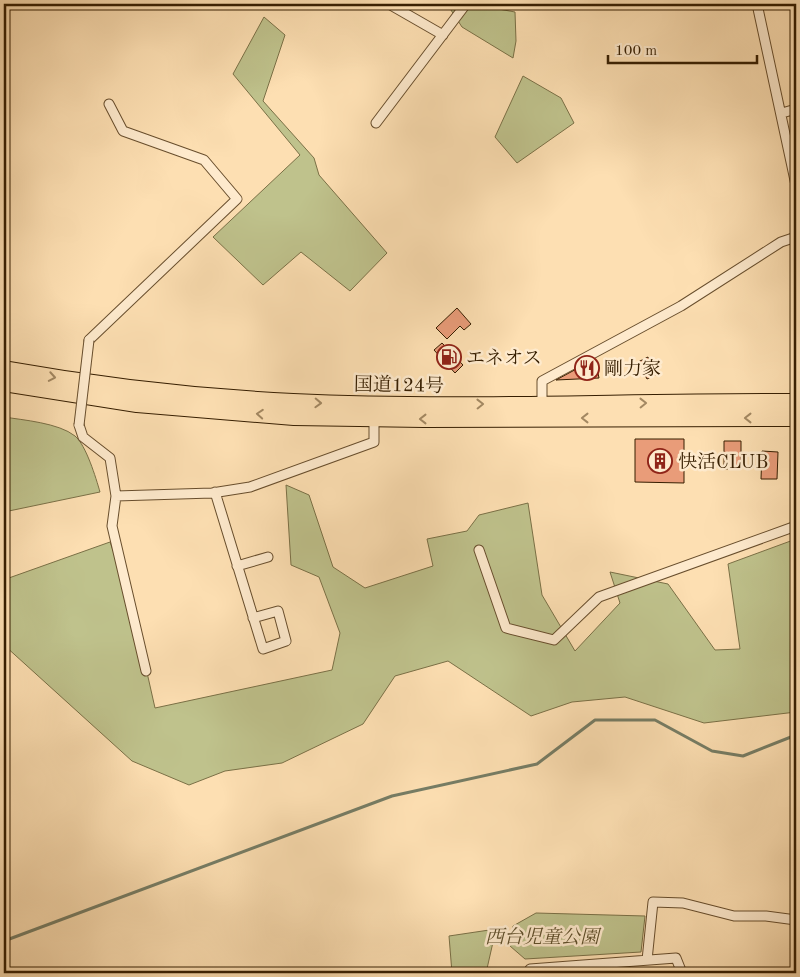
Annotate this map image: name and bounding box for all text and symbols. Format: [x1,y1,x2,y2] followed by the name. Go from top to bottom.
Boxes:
[608,32,756,64] scale bar
[615,44,657,59] text: 100 m
[436,344,462,370] fuel station icon: エネオス
[466,348,542,369] place label: エネオス
[574,355,600,381] restaurant icon: 剛力家
[604,359,661,380] place label: 剛力家
[47,372,56,382] one-way arrow
[354,374,444,397] street label: 国道124号
[314,397,322,408] one-way arrow
[640,398,647,408] one-way arrow
[477,399,485,409] one-way arrow
[256,409,264,420] one-way arrow
[581,413,588,423] one-way arrow
[743,413,751,423] one-way arrow
[418,414,426,424] one-way arrow
[647,448,673,474] building icon: 快活CLUB
[678,452,768,473] place label: 快活CLUB
[485,926,602,948] park label: 西台児童公園

